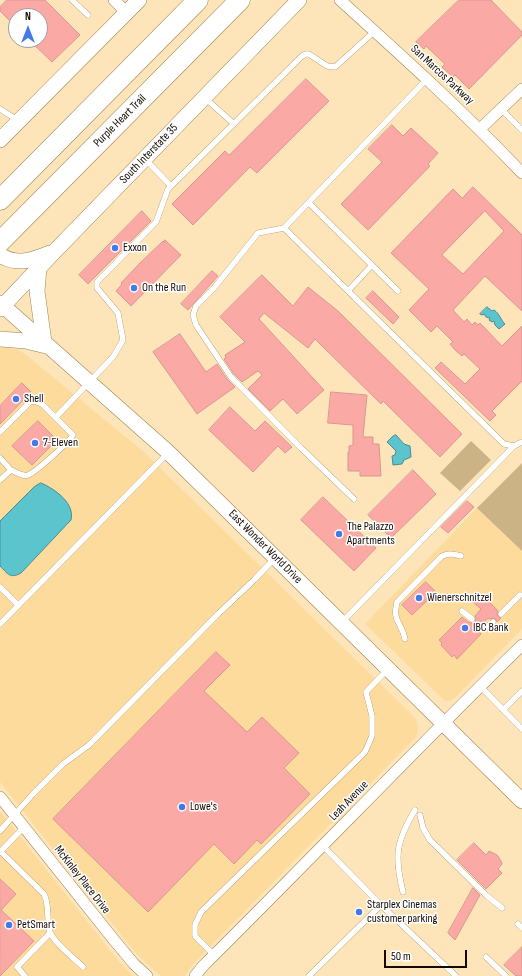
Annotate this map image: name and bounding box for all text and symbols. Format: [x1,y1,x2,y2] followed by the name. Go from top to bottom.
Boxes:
[8,8,48,48] north arrow
[25,10,31,23] text: N
[407,42,477,108] street label: San Marcos Parkway
[91,92,149,150] street label: Purple Heart Trail
[117,121,181,187] street label: South Interstate 35
[123,241,147,255] place label: Exxon
[110,243,120,253] marker: Exxon
[142,281,186,295] place label: On the Run
[129,283,139,293] marker: On the Run
[24,392,44,406] place label: Shell
[11,394,21,404] marker: Shell
[43,436,78,450] place label: 7-Eleven
[30,438,40,448] marker: 7-Eleven
[225,507,305,587] street label: East Wonder World Drive
[347,520,395,548] place label: The Palazzo Apartments
[334,529,344,539] marker: The Palazzo Apartments
[427,591,492,605] place label: Wienerschnitzel
[414,593,424,603] marker: Wienerschnitzel
[473,621,508,635] place label: IBC Bank
[460,623,470,633] marker: IBC Bank
[326,778,372,824] street label: Leah Avenue
[190,800,217,814] place label: Lowe's
[177,802,187,812] marker: Lowe's
[51,843,113,917] street label: McKinley Place Drive
[367,898,437,926] place label: Starplex Cinemas customer parking
[354,907,364,917] marker: Starplex Cinemas customer parking
[17,918,55,932] place label: PetSmart
[4,920,14,930] marker: PetSmart
[386,942,469,968] scale bar
[391,949,411,964] text: 50 m

